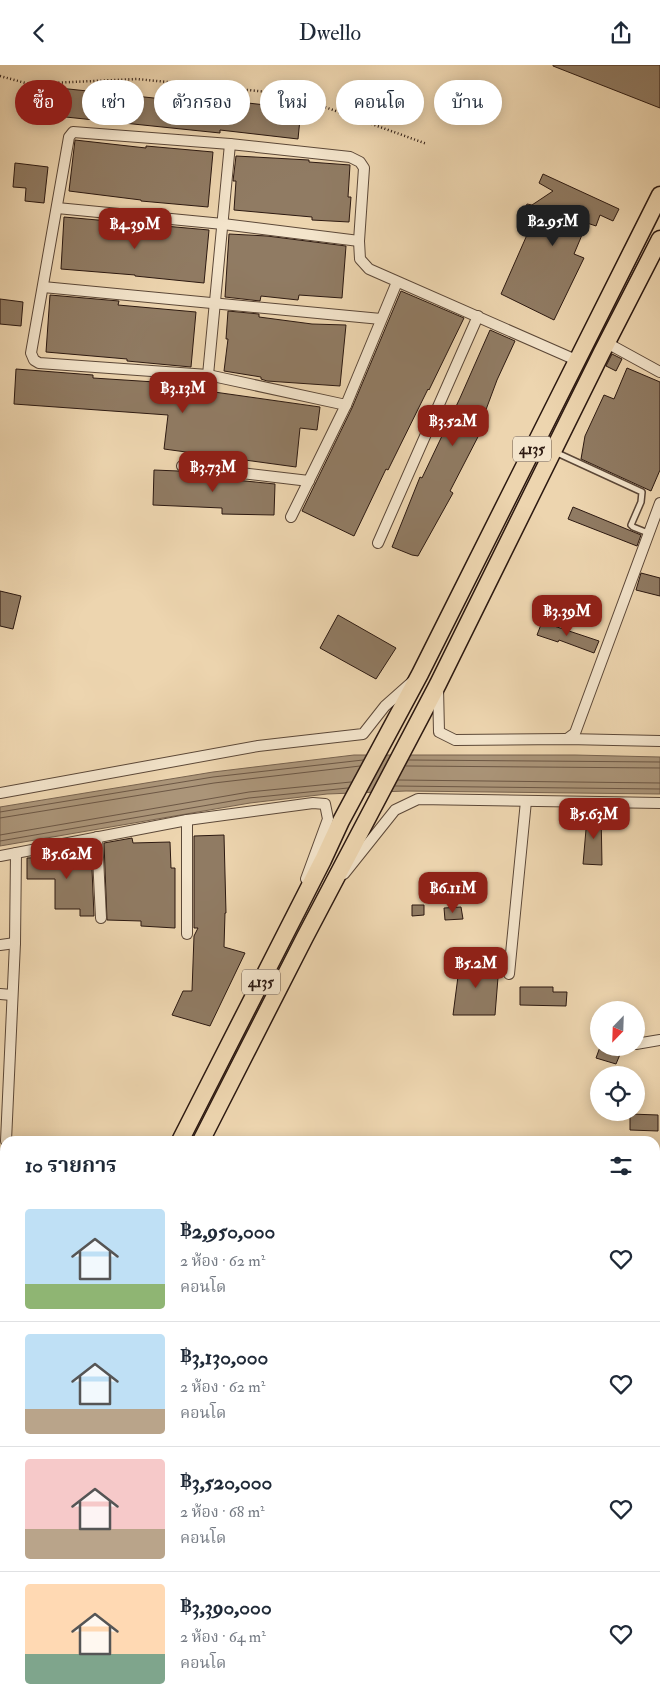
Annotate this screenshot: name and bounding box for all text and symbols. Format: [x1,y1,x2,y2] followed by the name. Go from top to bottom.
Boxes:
[25,19,53,47] icon: back
[299,19,361,47] text: Dwello
[607,19,635,47] icon: share
[15,80,72,125] chip: ซื้อ
[82,80,144,125] chip: เช่า
[154,80,250,125] chip: ตัวกรอง
[260,80,326,125] chip: ใหม่
[336,80,424,125] chip: คอนโด
[434,80,502,125] chip: บ้าน
[512,205,594,247] pin: ฿2.95M
[94,207,176,250] pin: ฿4.39M
[528,211,578,231] text: ฿2.95M
[110,214,160,234] text: ฿4.39M
[142,371,224,414] pin: ฿3.13M
[160,378,206,398] text: ฿3.13M
[412,405,494,447] pin: ฿3.52M
[429,411,477,431] text: ฿3.52M
[513,437,551,461] road number: 4135
[172,451,254,493] pin: ฿3.73M
[190,457,236,477] text: ฿3.73M
[526,595,608,637] pin: ฿3.39M
[543,601,591,621] text: ฿3.39M
[553,797,635,840] pin: ฿5.63M
[570,804,618,824] text: ฿5.63M
[26,837,108,880] pin: ฿5.62M
[42,844,92,864] text: ฿5.62M
[412,871,494,914] pin: ฿6.11M
[429,878,477,898] text: ฿6.11M
[441,947,511,989] pin: ฿5.2M
[455,953,497,973] text: ฿5.2M
[242,969,280,995] road number: 4135
[590,1001,645,1056] north arrow
[590,1001,645,1121] map controls
[590,1066,645,1121] button: locate
[25,1152,117,1179] text: 10 รายการ
[607,1152,635,1180] icon: filters
[180,1218,275,1245] text: ฿2,950,000
[65,1229,125,1289] icon: home
[607,1245,635,1273] icon: heart
[180,1251,265,1271] text: 2 ห้อง · 62 m²
[180,1277,226,1297] text: คอนโด
[180,1344,268,1371] text: ฿3,130,000
[65,1354,125,1414] icon: home
[607,1370,635,1398] icon: heart
[180,1377,265,1397] text: 2 ห้อง · 62 m²
[180,1403,226,1423] text: คอนโด
[180,1469,272,1496] text: ฿3,520,000
[65,1479,125,1539] icon: home
[607,1495,635,1523] icon: heart
[180,1502,265,1522] text: 2 ห้อง · 68 m²
[180,1528,226,1548] text: คอนโด
[180,1594,272,1621] text: ฿3,390,000
[65,1604,125,1664] icon: home
[607,1620,635,1648] icon: heart
[180,1627,266,1647] text: 2 ห้อง · 64 m²
[180,1653,226,1673] text: คอนโด

